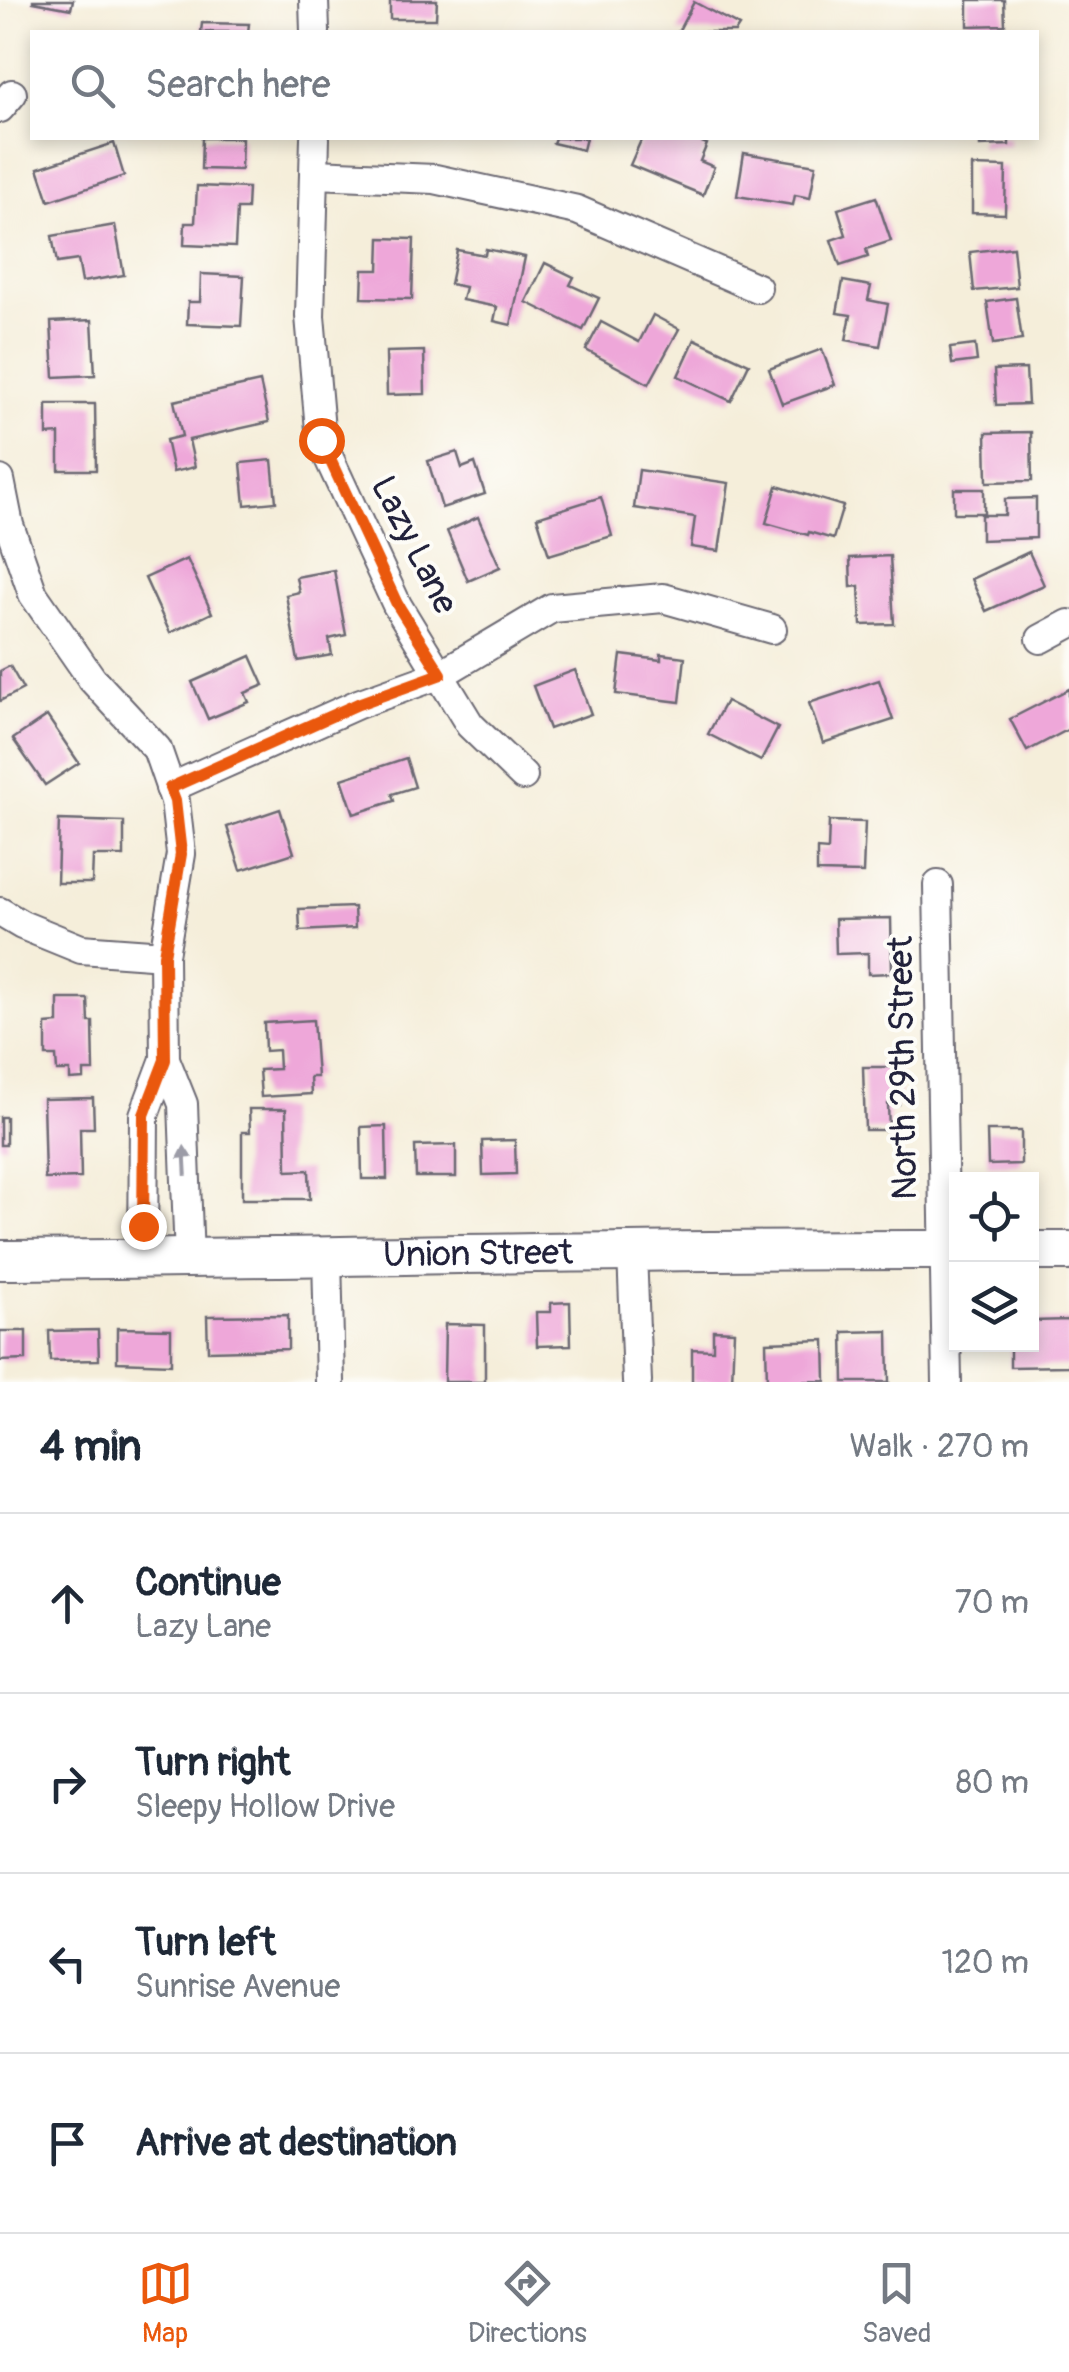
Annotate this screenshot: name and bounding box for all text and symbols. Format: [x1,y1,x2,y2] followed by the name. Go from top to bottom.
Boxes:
[30,30,1039,140] search box
[65,58,120,113] icon: search
[145,61,331,109] text: Search here
[299,418,345,464] route start
[361,469,467,621] street label: Lazy Lane
[879,935,927,1200] street label: North 29th Street
[177,1145,193,1177] one-way arrow
[949,1172,1039,1352] map controls
[949,1172,1039,1262] button: locate
[121,1204,167,1250] route end
[383,1231,574,1277] street label: Union Street
[949,1262,1039,1352] button: layers
[40,1421,142,1473] text: 4 min
[850,1427,1029,1467] text: Walk · 270 m
[135,1559,281,1607] text: Continue
[40,1576,95,1631] icon: ahead
[955,1583,1029,1623] text: 70 m
[135,1607,271,1647] text: Lazy Lane
[135,1739,290,1787] text: Turn right
[40,1756,95,1811] icon: right
[956,1763,1029,1803] text: 80 m
[135,1787,395,1827] text: Sleepy Hollow Drive
[135,1919,276,1967] text: Turn left
[40,1936,95,1991] icon: left
[941,1943,1029,1983] text: 120 m
[135,1967,340,2007] text: Sunrise Avenue
[40,2116,95,2171] icon: arrive
[135,2119,457,2167] text: Arrive at destination
[138,2256,193,2351] tab: Map
[468,2256,587,2351] tab: Directions
[862,2256,931,2351] tab: Saved

